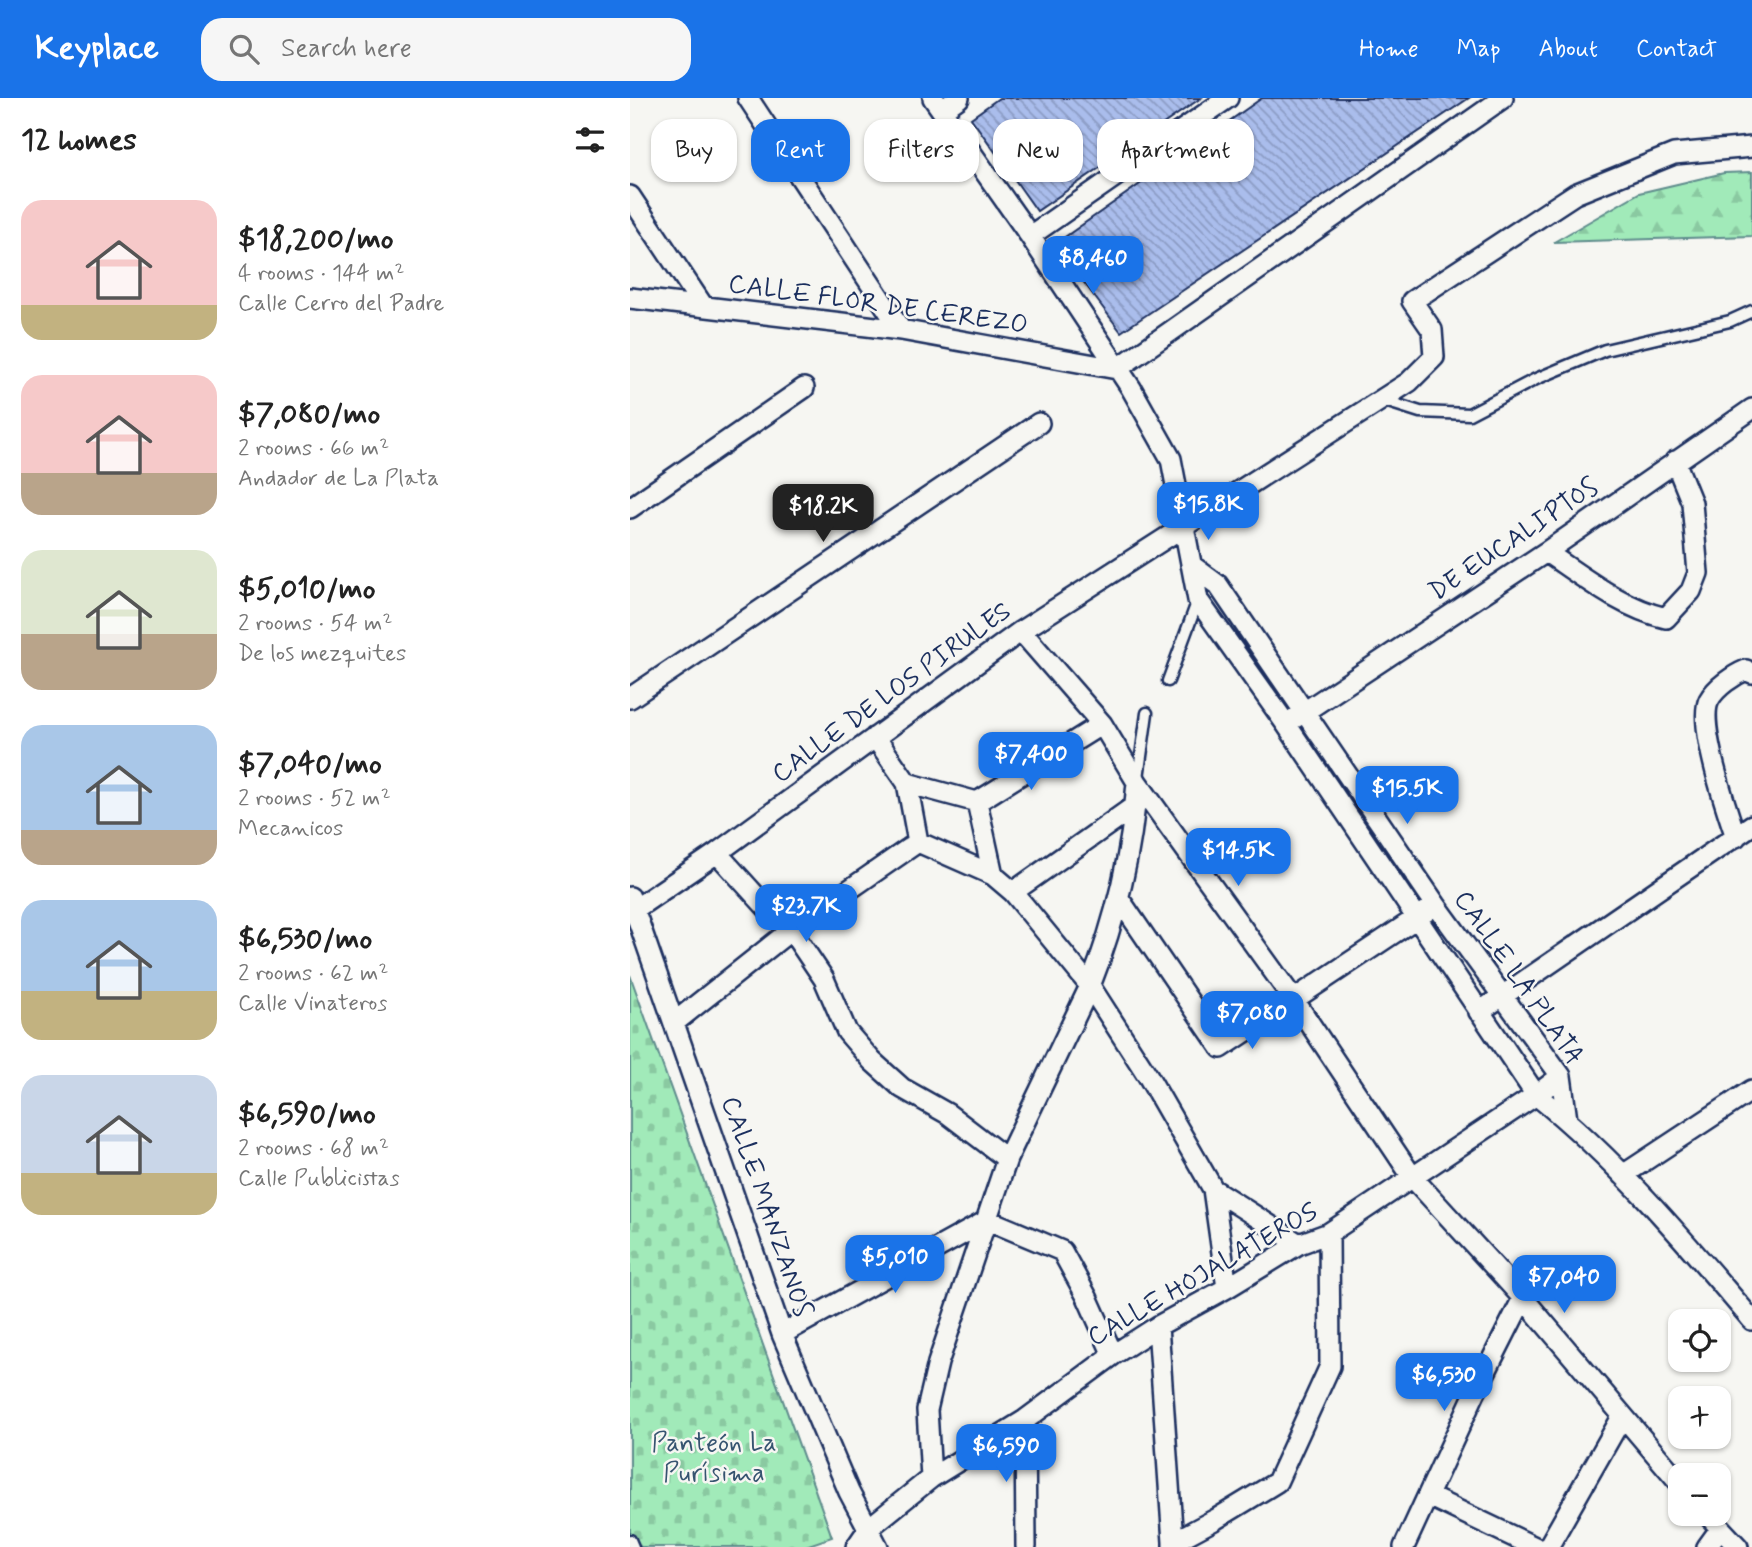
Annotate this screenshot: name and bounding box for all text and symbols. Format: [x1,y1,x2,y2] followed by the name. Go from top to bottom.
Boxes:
[201,18,691,81] search box
[35,27,159,71] text: Keyplace
[225,30,263,68] icon: search
[281,32,412,66] text: Search here
[1359,34,1419,65] text: Home
[1457,34,1501,65] text: Map
[1539,34,1598,65] text: About
[1636,34,1717,65] text: Contact
[651,119,737,182] chip: Buy
[751,119,850,182] chip: Rent
[864,119,979,182] chip: Filters
[993,119,1083,182] chip: New
[1097,119,1254,182] chip: Apartment
[21,121,137,160] text: 12 homes
[571,121,609,159] icon: filters
[238,220,394,259] text: $18,200/mo
[77,228,161,312] icon: home
[1036,236,1150,296] pin: $8,460
[1058,244,1128,274] text: $8,460
[238,259,405,289] text: 4 rooms · 144 m²
[726,267,1030,343] street label: CALLE FLOR DE CEREZO
[238,289,444,319] text: Calle Cerro del Padre
[238,395,380,434] text: $7,080/mo
[77,403,161,487] icon: home
[238,434,389,464] text: 2 rooms · 66 m²
[238,464,439,494] text: Andador de La Plata
[1423,471,1605,609] street label: DE EUCALIPTOS
[1151,482,1265,542] pin: $15.8K
[766,484,880,544] pin: $18.2K
[1173,490,1243,520] text: $15.8K
[789,492,857,522] text: $18.2K
[238,570,376,609] text: $5,010/mo
[77,578,161,662] icon: home
[766,595,1018,791] street label: CALLE DE LOS PIRULES
[238,609,392,639] text: 2 rooms · 54 m²
[238,639,406,669] text: De los mezquites
[974,732,1088,792] pin: $7,400
[994,740,1068,770] text: $7,400
[238,745,382,784] text: $7,040/mo
[77,753,161,837] icon: home
[1350,766,1464,826] pin: $15.5K
[1372,774,1442,804] text: $15.5K
[238,784,391,814] text: 2 rooms · 52 m²
[238,814,343,844] text: Mecanicos
[1181,828,1295,888] pin: $14.5K
[1202,836,1274,866] text: $14.5K
[749,884,863,944] pin: $23.7K
[1445,884,1591,1072] street label: CALLE LA PLATA
[771,892,841,922] text: $23.7K
[238,920,372,959] text: $6,530/mo
[77,928,161,1012] icon: home
[238,959,389,989] text: 2 rooms · 62 m²
[238,989,387,1019] text: Calle Vinateros
[1195,992,1309,1051] pin: $7,080
[1217,999,1287,1029] text: $7,080
[712,1092,820,1322] street label: CALLE MANZANOS
[238,1095,376,1134] text: $6,590/mo
[77,1103,161,1187] icon: home
[238,1134,389,1164] text: 2 rooms · 68 m²
[238,1164,400,1194] text: Calle Publicistas
[1082,1195,1325,1355] street label: CALLE HOJALATEROS
[838,1236,952,1295] pin: $5,010
[861,1243,929,1273] text: $5,010
[1507,1256,1621,1315] pin: $7,040
[1528,1263,1600,1293] text: $7,040
[1668,1309,1731,1526] map controls
[1668,1309,1731,1372] button: locate
[1387,1354,1501,1413] pin: $6,530
[1412,1361,1476,1391] text: $6,530
[1668,1386,1731,1449] button: +
[949,1424,1063,1484] pin: $6,590
[651,1427,777,1491] park label: Panteón La Purísima
[972,1432,1040,1462] text: $6,590
[1668,1463,1731,1526] button: −

